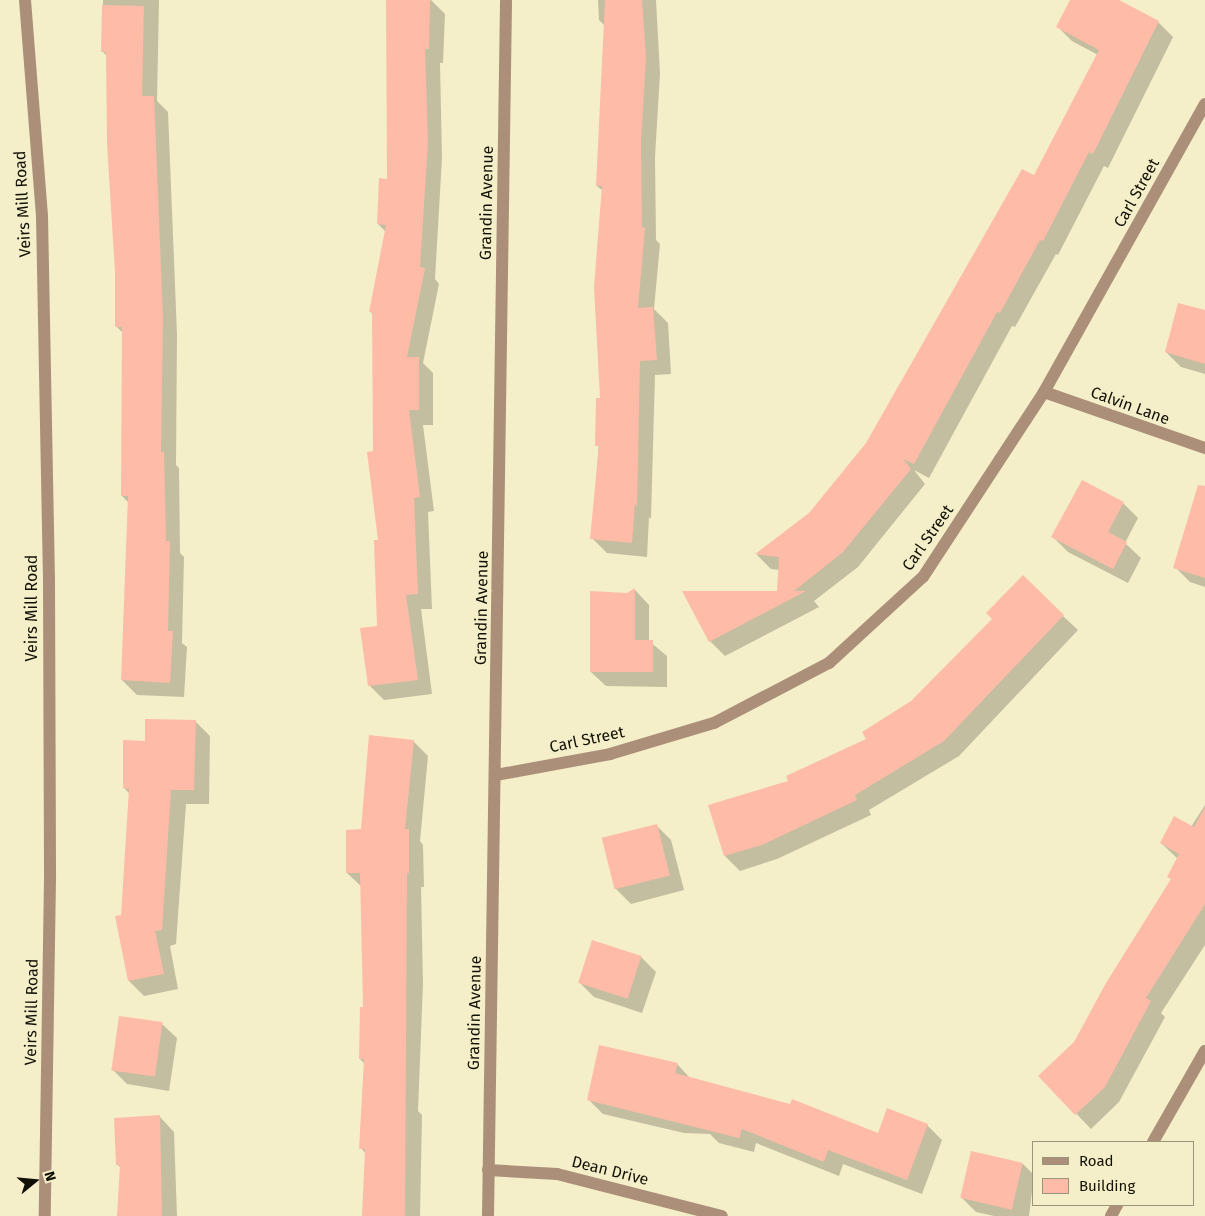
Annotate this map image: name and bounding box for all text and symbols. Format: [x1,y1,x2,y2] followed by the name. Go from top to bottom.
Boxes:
[476,146,498,260] street label: Grandin Avenue
[11,150,35,258] street label: Veirs Mill Road
[1110,155,1164,231] street label: Carl Street
[1088,383,1172,429] street label: Calvin Lane
[898,501,958,575] street label: Carl Street
[471,551,493,665] street label: Grandin Avenue
[22,555,42,661] street label: Veirs Mill Road
[548,723,626,757] street label: Carl Street
[464,956,486,1070] street label: Grandin Avenue
[21,958,43,1066] street label: Veirs Mill Road
[1032,1141,1195,1206] legend
[569,1152,651,1190] street label: Dean Drive
[1079,1152,1114,1170] text: Road
[10,1156,60,1206] north arrow
[40,1170,59,1183] text: N
[1079,1177,1135,1195] text: Building

